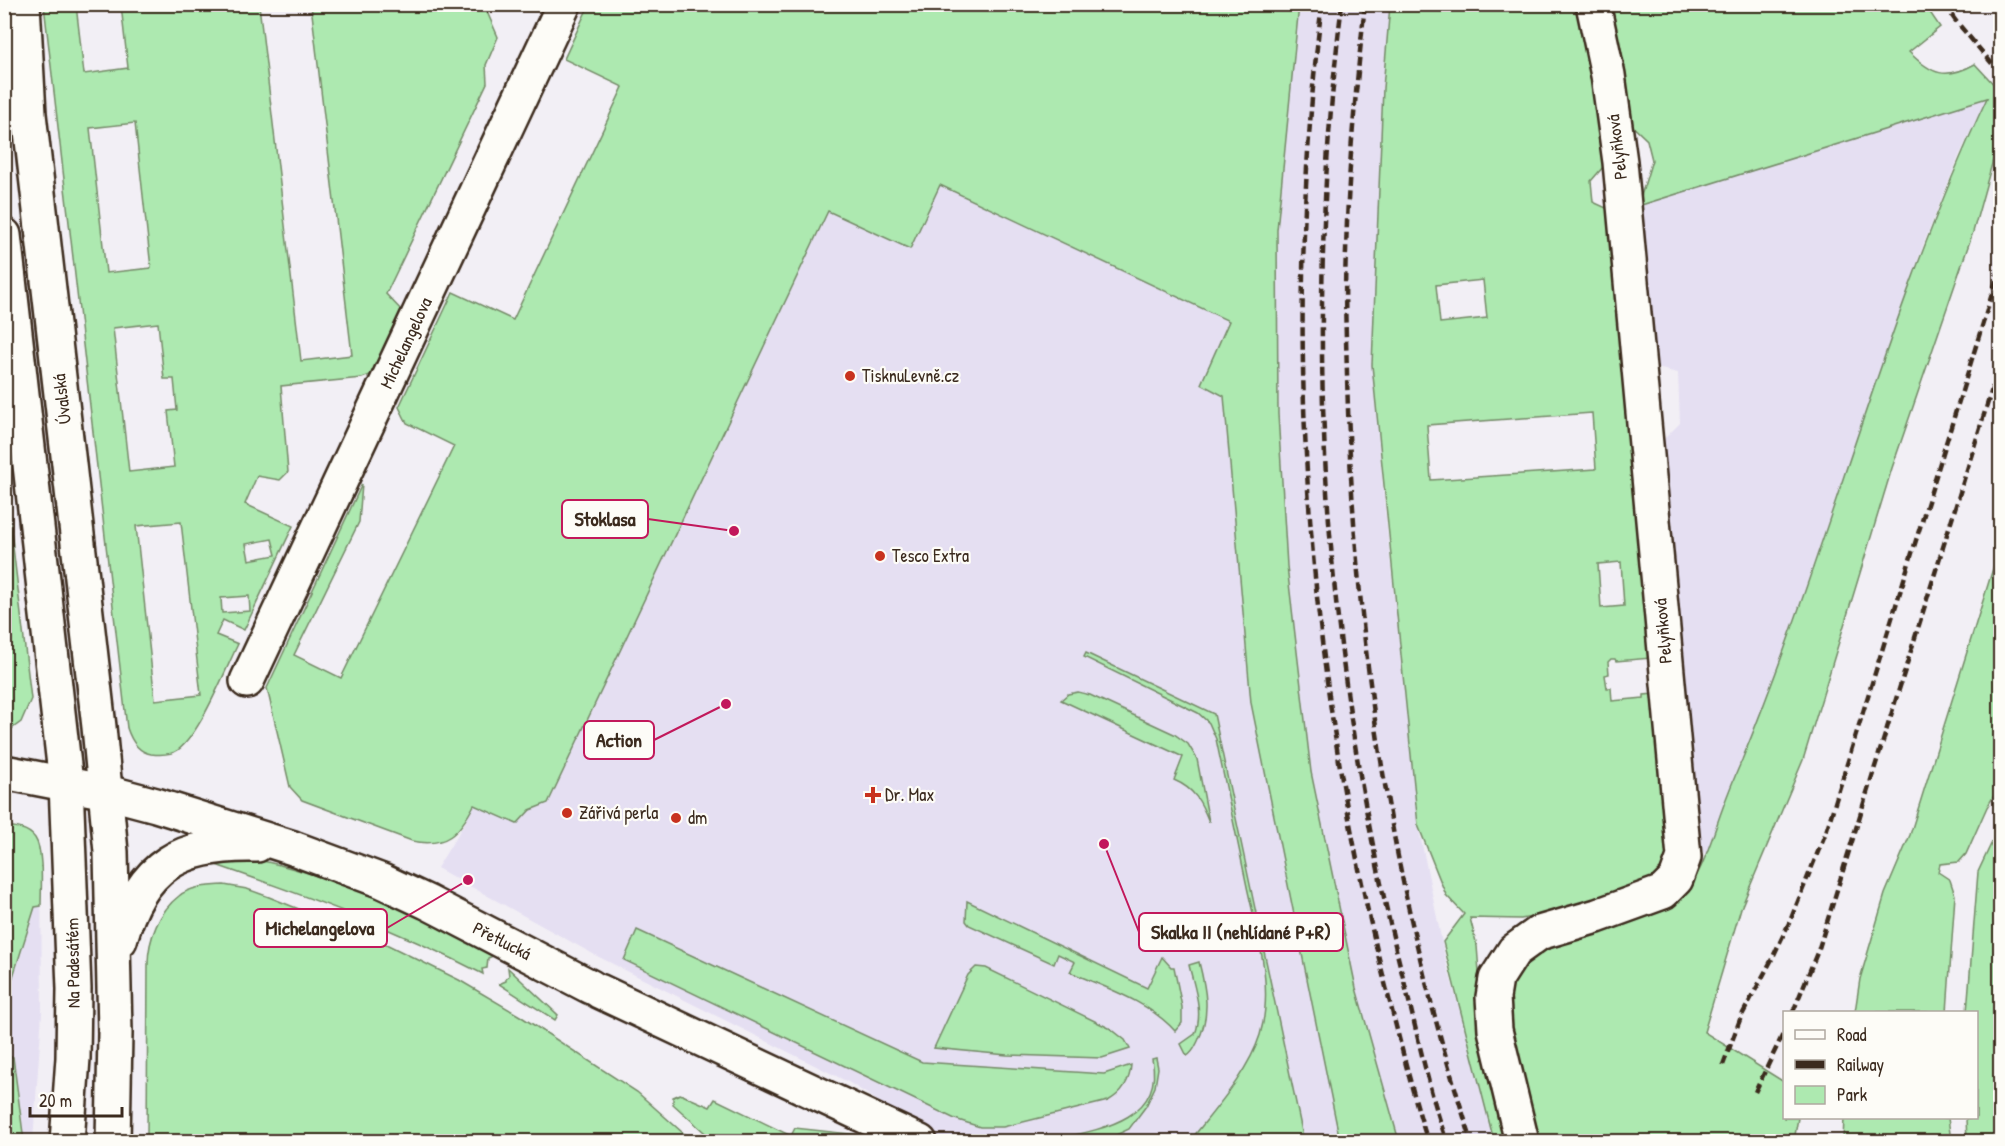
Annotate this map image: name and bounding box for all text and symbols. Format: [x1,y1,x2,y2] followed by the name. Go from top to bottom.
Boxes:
[1600,113,1633,181] street label: Pelyňková
[374,293,438,392] street label: Michelangelova
[862,363,959,388] place label: TisknuLevně.cz
[843,369,857,383] marker: TisknuLevně.cz
[46,373,77,426] street label: Úvalská
[562,500,648,538] callout: Stoklasa
[574,505,636,532] text: Stoklasa
[892,543,969,568] place label: Tesco Extra
[873,549,887,563] marker: Tesco Extra
[1647,597,1678,665] street label: Pelyňková
[584,721,654,759] callout: Action
[596,726,642,753] text: Action
[885,782,934,807] place label: Dr. Max
[866,788,880,802] marker: Dr. Max
[579,800,658,825] place label: Zářivá perla
[688,805,707,830] place label: dm
[560,806,574,820] marker: Zářivá perla
[669,811,683,825] marker: dm
[254,909,387,947] callout: Michelangelova
[1139,913,1343,951] callout: Skalka II (nehlídané P+R)
[266,914,375,942] text: Michelangelova
[469,915,536,966] street label: Přetlucká
[59,918,86,1008] street label: Na Padesátém
[1151,918,1331,945] text: Skalka II (nehlídané P+R)
[1783,1011,1978,1119] legend
[1837,1022,1867,1047] text: Road
[1837,1052,1884,1077] text: Railway
[30,1080,122,1118] scale bar
[1837,1082,1868,1107] text: Park
[39,1088,72,1113] text: 20 m

